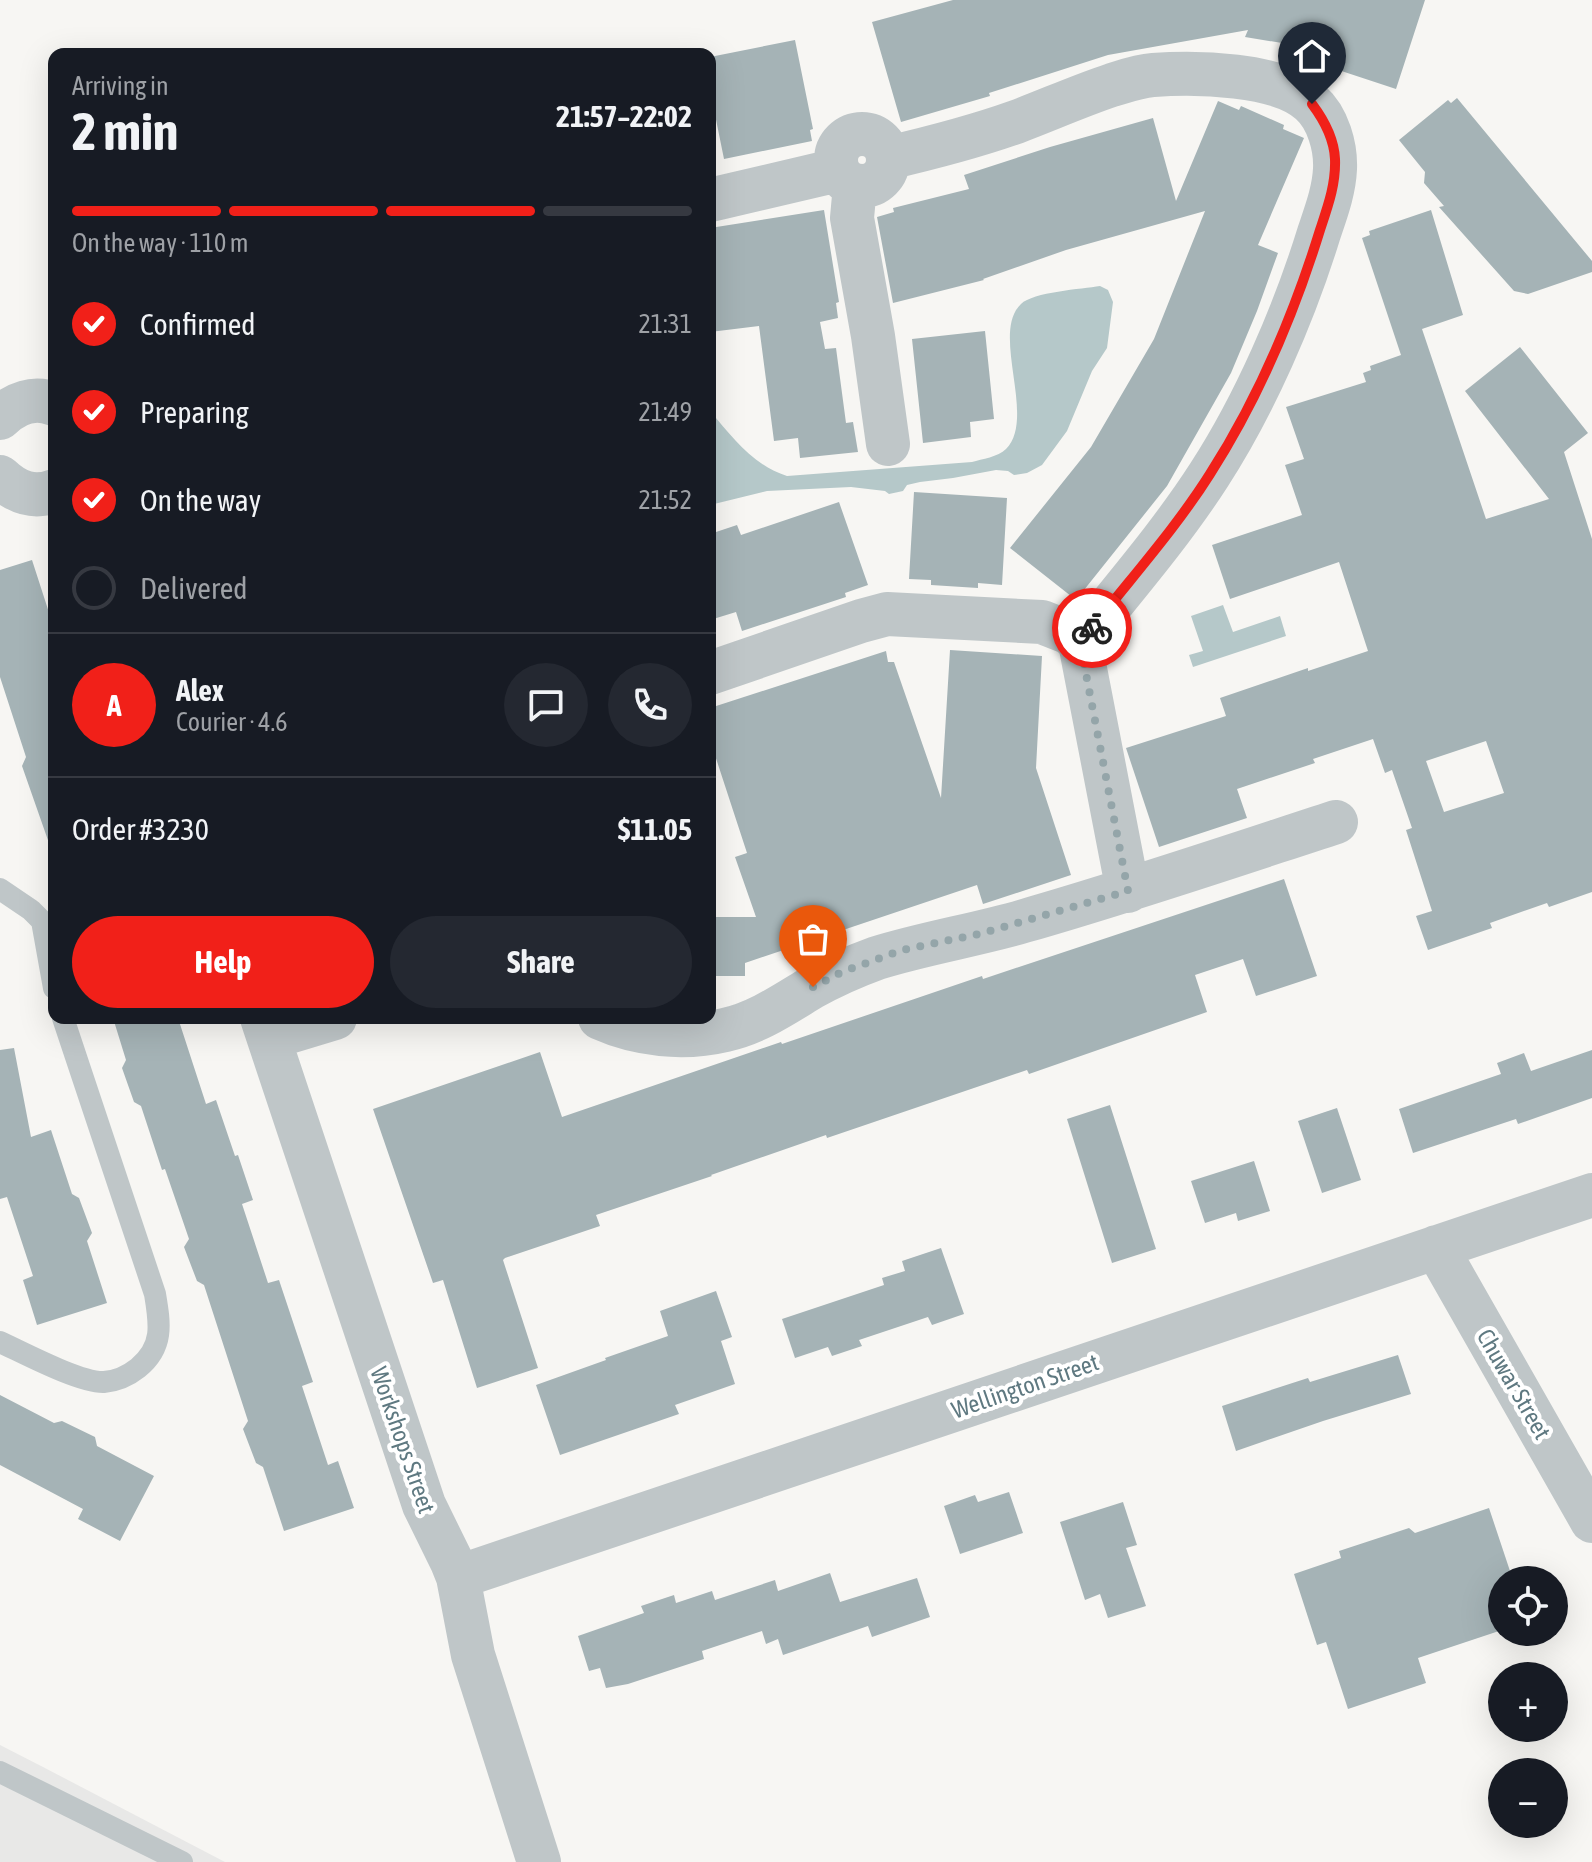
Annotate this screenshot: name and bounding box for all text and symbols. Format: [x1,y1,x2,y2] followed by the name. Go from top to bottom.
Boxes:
[1278,22,1346,104] pin
[1290,34,1334,78] icon: home
[72,71,169,101] text: Arriving in
[556,99,692,133] text: 21:57–22:02
[72,101,178,161] text: 2 min
[72,228,249,258] text: On the way · 110 m
[72,302,116,346] icon: check
[140,307,255,341] text: Confirmed
[638,309,692,339] text: 21:31
[72,390,116,434] icon: check
[140,395,249,429] text: Preparing
[638,397,692,427] text: 21:49
[72,478,116,522] icon: check
[140,483,261,517] text: On the way
[638,485,692,515] text: 21:52
[140,571,248,605] text: Delivered
[1052,588,1132,668] courier
[1070,606,1114,650] icon: bike
[504,663,588,747] button: chat
[608,663,692,747] button: phone
[176,673,224,707] text: Alex
[107,688,121,722] text: A
[176,707,287,737] text: Courier · 4.6
[72,812,209,846] text: Order #3230
[618,812,692,846] text: $11.05
[779,905,847,987] pin
[72,916,374,1008] button: Help
[390,916,692,1008] button: Share
[791,917,835,961] icon: bag
[1472,1324,1556,1444] street label: Chuwar Street
[948,1348,1102,1424] street label: Wellington Street
[365,1363,441,1517] street label: Workshops Street
[1488,1566,1568,1838] map controls
[1488,1566,1568,1646] button: locate
[1488,1662,1568,1742] button: +
[1488,1758,1568,1838] button: −

